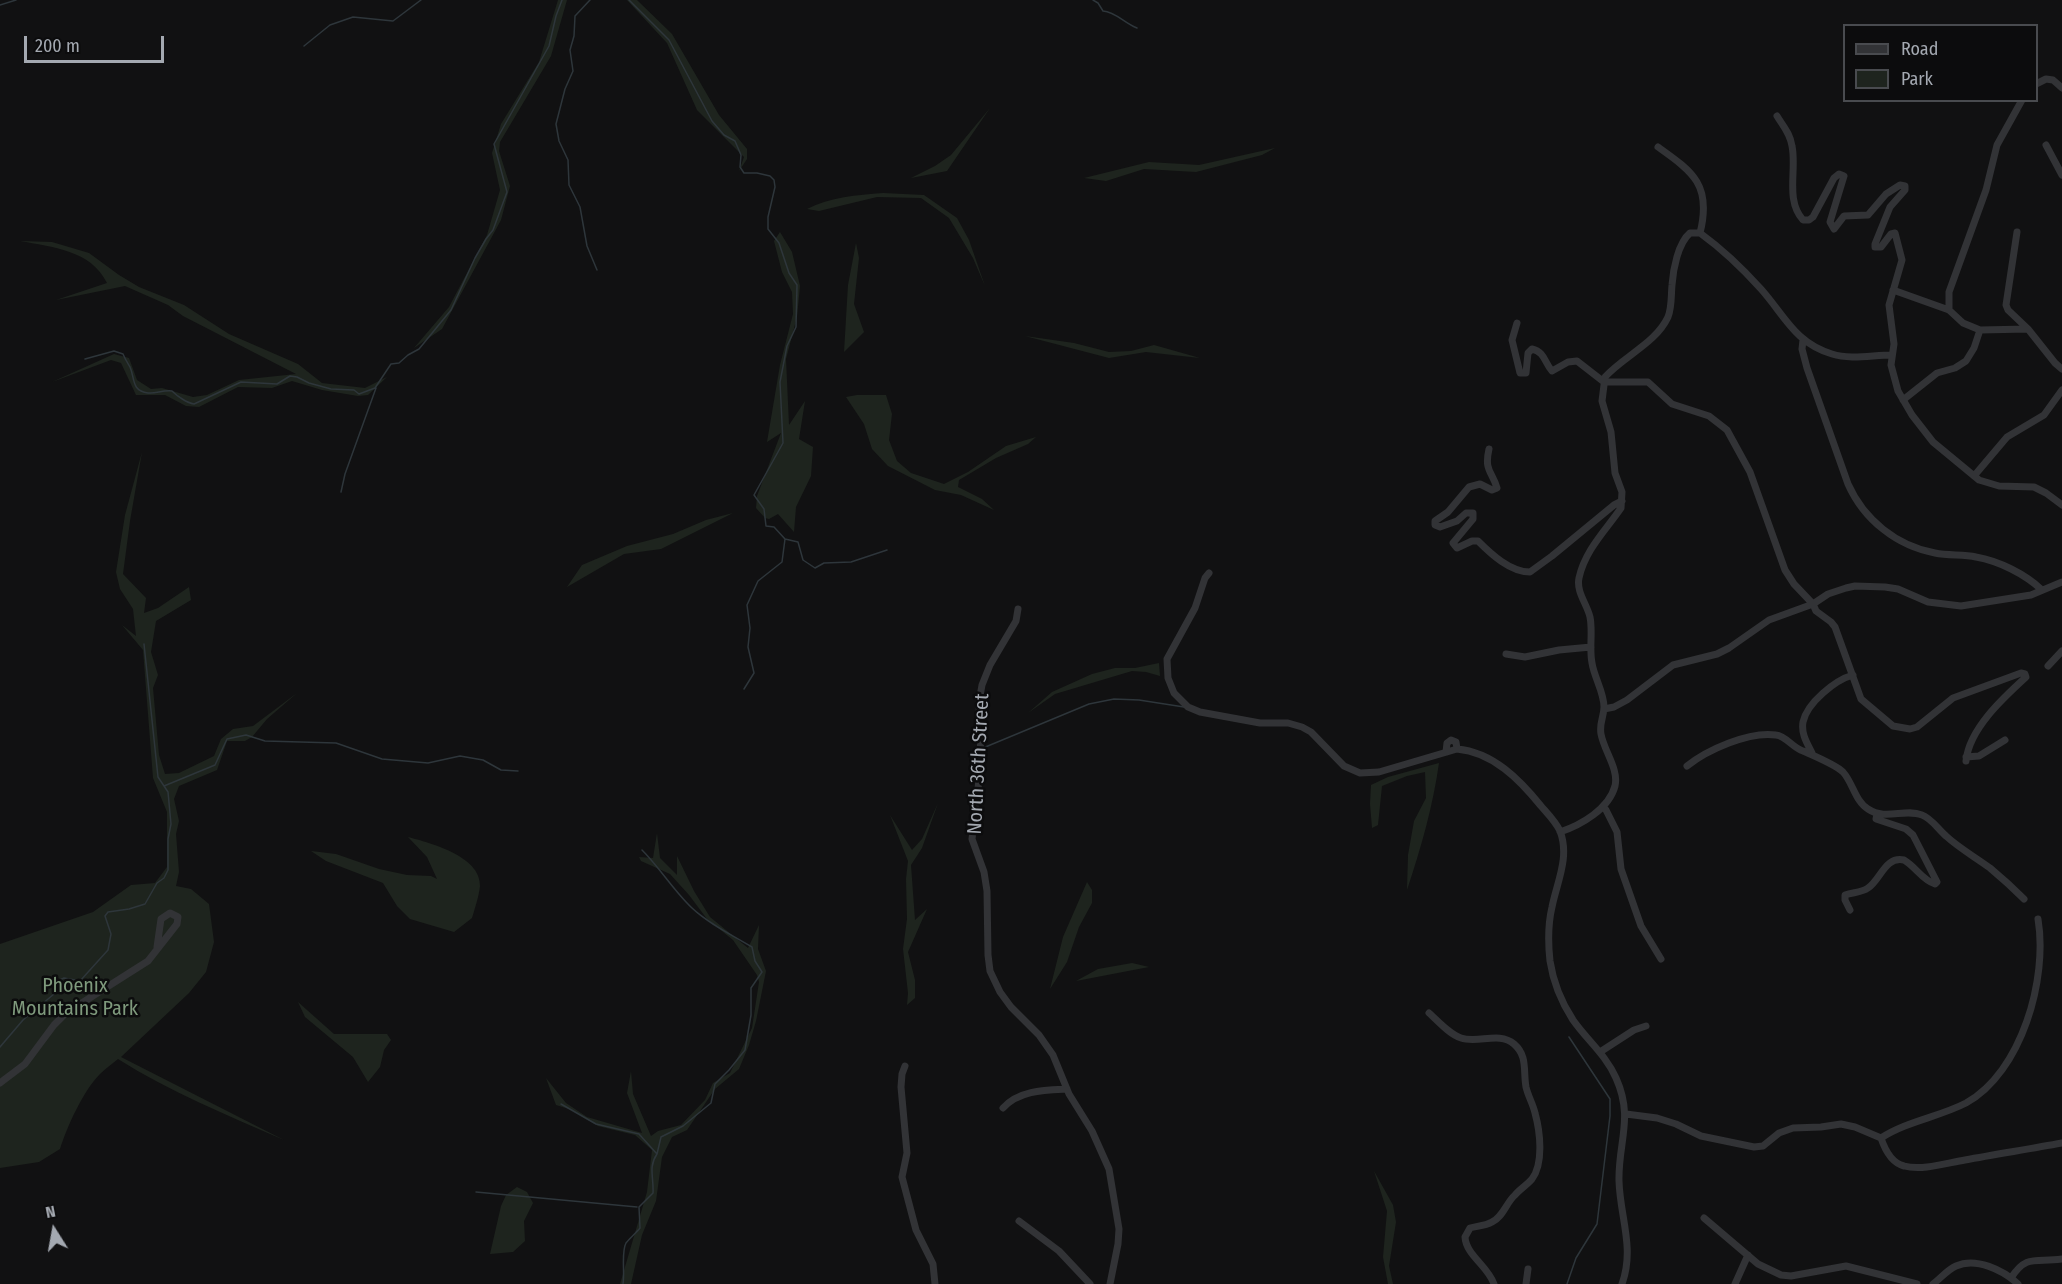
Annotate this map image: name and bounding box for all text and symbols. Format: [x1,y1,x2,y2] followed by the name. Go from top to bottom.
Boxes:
[27,24,166,62] scale bar
[1843,24,2038,102] legend
[35,35,80,57] text: 200 m
[1901,38,1938,60] text: Road
[1901,68,1933,90] text: Park
[963,693,995,835] street label: North 36th Street
[12,974,138,1021] park label: Phoenix Mountains Park
[24,1200,84,1260] north arrow
[44,1202,57,1222] text: N

